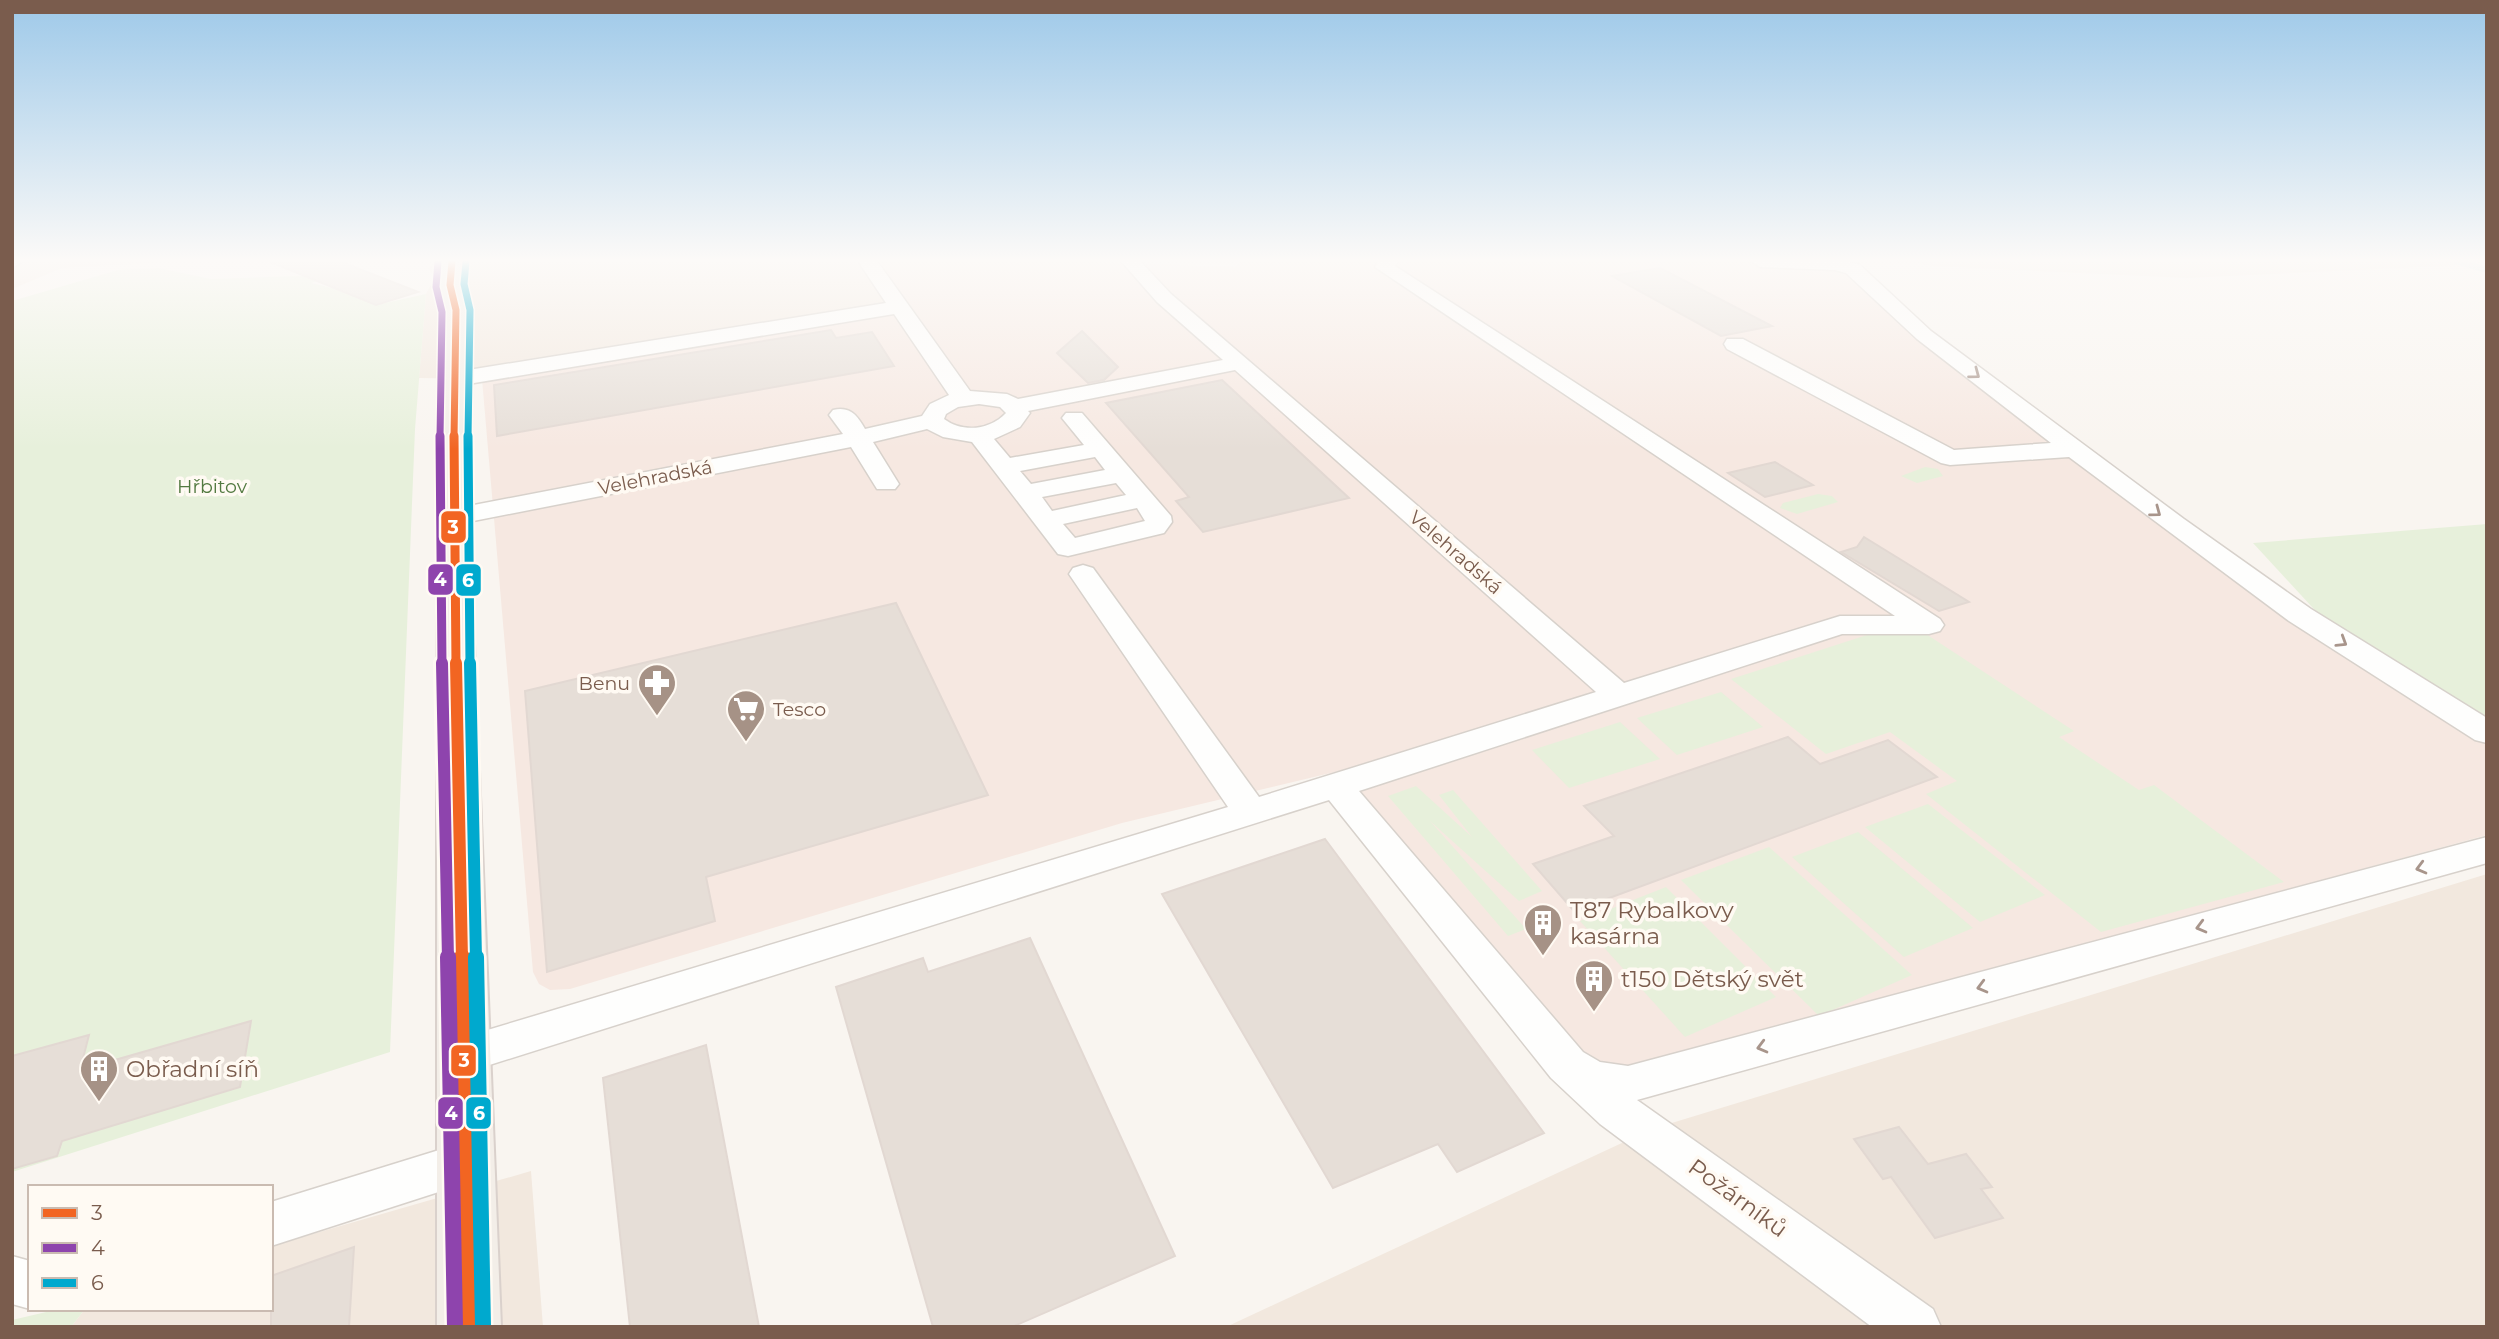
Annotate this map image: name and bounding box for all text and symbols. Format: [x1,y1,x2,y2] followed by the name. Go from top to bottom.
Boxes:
[1967,366,1980,378] one-way arrow
[596,455,714,500] street label: Velehradská
[177,475,248,498] park label: Hřbitov
[2148,503,2161,516] one-way arrow
[1404,506,1507,599] street label: Velehradská
[440,510,467,544] line badge: 3
[446,516,459,539] text: 3
[427,563,454,596] line badge: 4
[455,563,482,597] line badge: 6
[433,568,447,591] text: 4
[462,569,474,592] text: 6
[2335,633,2348,646] one-way arrow
[636,662,678,717] pharmacy icon: Benu
[579,672,630,695] place label: Benu
[725,688,767,743] supermarket icon: Tesco
[773,698,826,721] place label: Tesco
[2415,859,2427,874] one-way arrow
[1570,896,1734,950] place label: T87 Rybalkovy kasárna
[1522,902,1564,957] building icon: T87 Rybalkovy kasárna
[2196,919,2208,934] one-way arrow
[1573,958,1615,1013] building icon: t150 Dětský svět
[1621,965,1804,993] place label: t150 Dětský svět
[1976,979,1988,993] one-way arrow
[1757,1039,1769,1053] one-way arrow
[450,1044,477,1077] line badge: 3
[78,1048,120,1103] building icon: Obřadní síň
[457,1049,470,1072] text: 3
[126,1055,259,1083] place label: Obřadní síň
[437,1096,464,1130] line badge: 4
[465,1096,492,1130] line badge: 6
[444,1102,458,1125] text: 4
[473,1102,485,1125] text: 6
[1683,1153,1793,1243] street label: Požárníků
[28,1185,273,1311] legend
[91,1200,103,1225] text: 3
[91,1235,105,1260] text: 4
[91,1270,104,1295] text: 6

